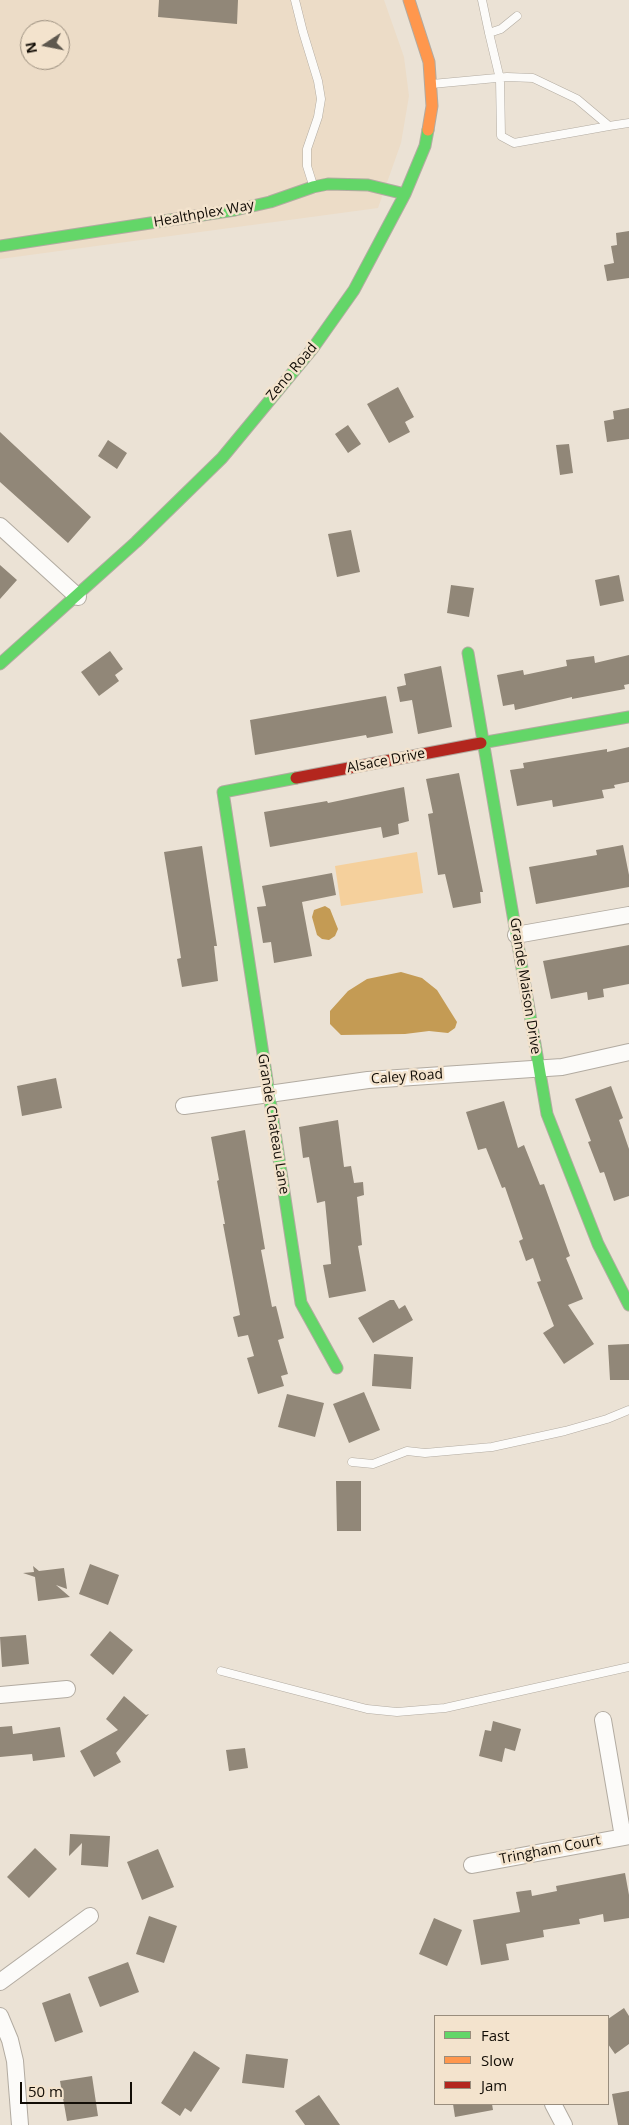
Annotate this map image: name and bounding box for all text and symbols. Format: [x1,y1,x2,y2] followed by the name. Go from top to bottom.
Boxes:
[20,20,70,70] north arrow
[20,40,41,55] text: N
[152,197,256,231] street label: Healthplex Way
[263,340,321,404] street label: Zeno Road
[345,745,427,777] street label: Alsace Drive
[506,917,544,1055] street label: Grande Maison Drive
[254,1053,292,1195] street label: Grande Chateau Lane
[370,1066,444,1088] street label: Caley Road
[498,1832,602,1868] street label: Tringham Court
[434,2015,609,2105] legend
[481,2025,510,2045] text: Fast
[481,2050,514,2070] text: Slow
[22,2072,135,2104] scale bar
[481,2075,507,2095] text: Jam
[28,2081,63,2101] text: 50 m

